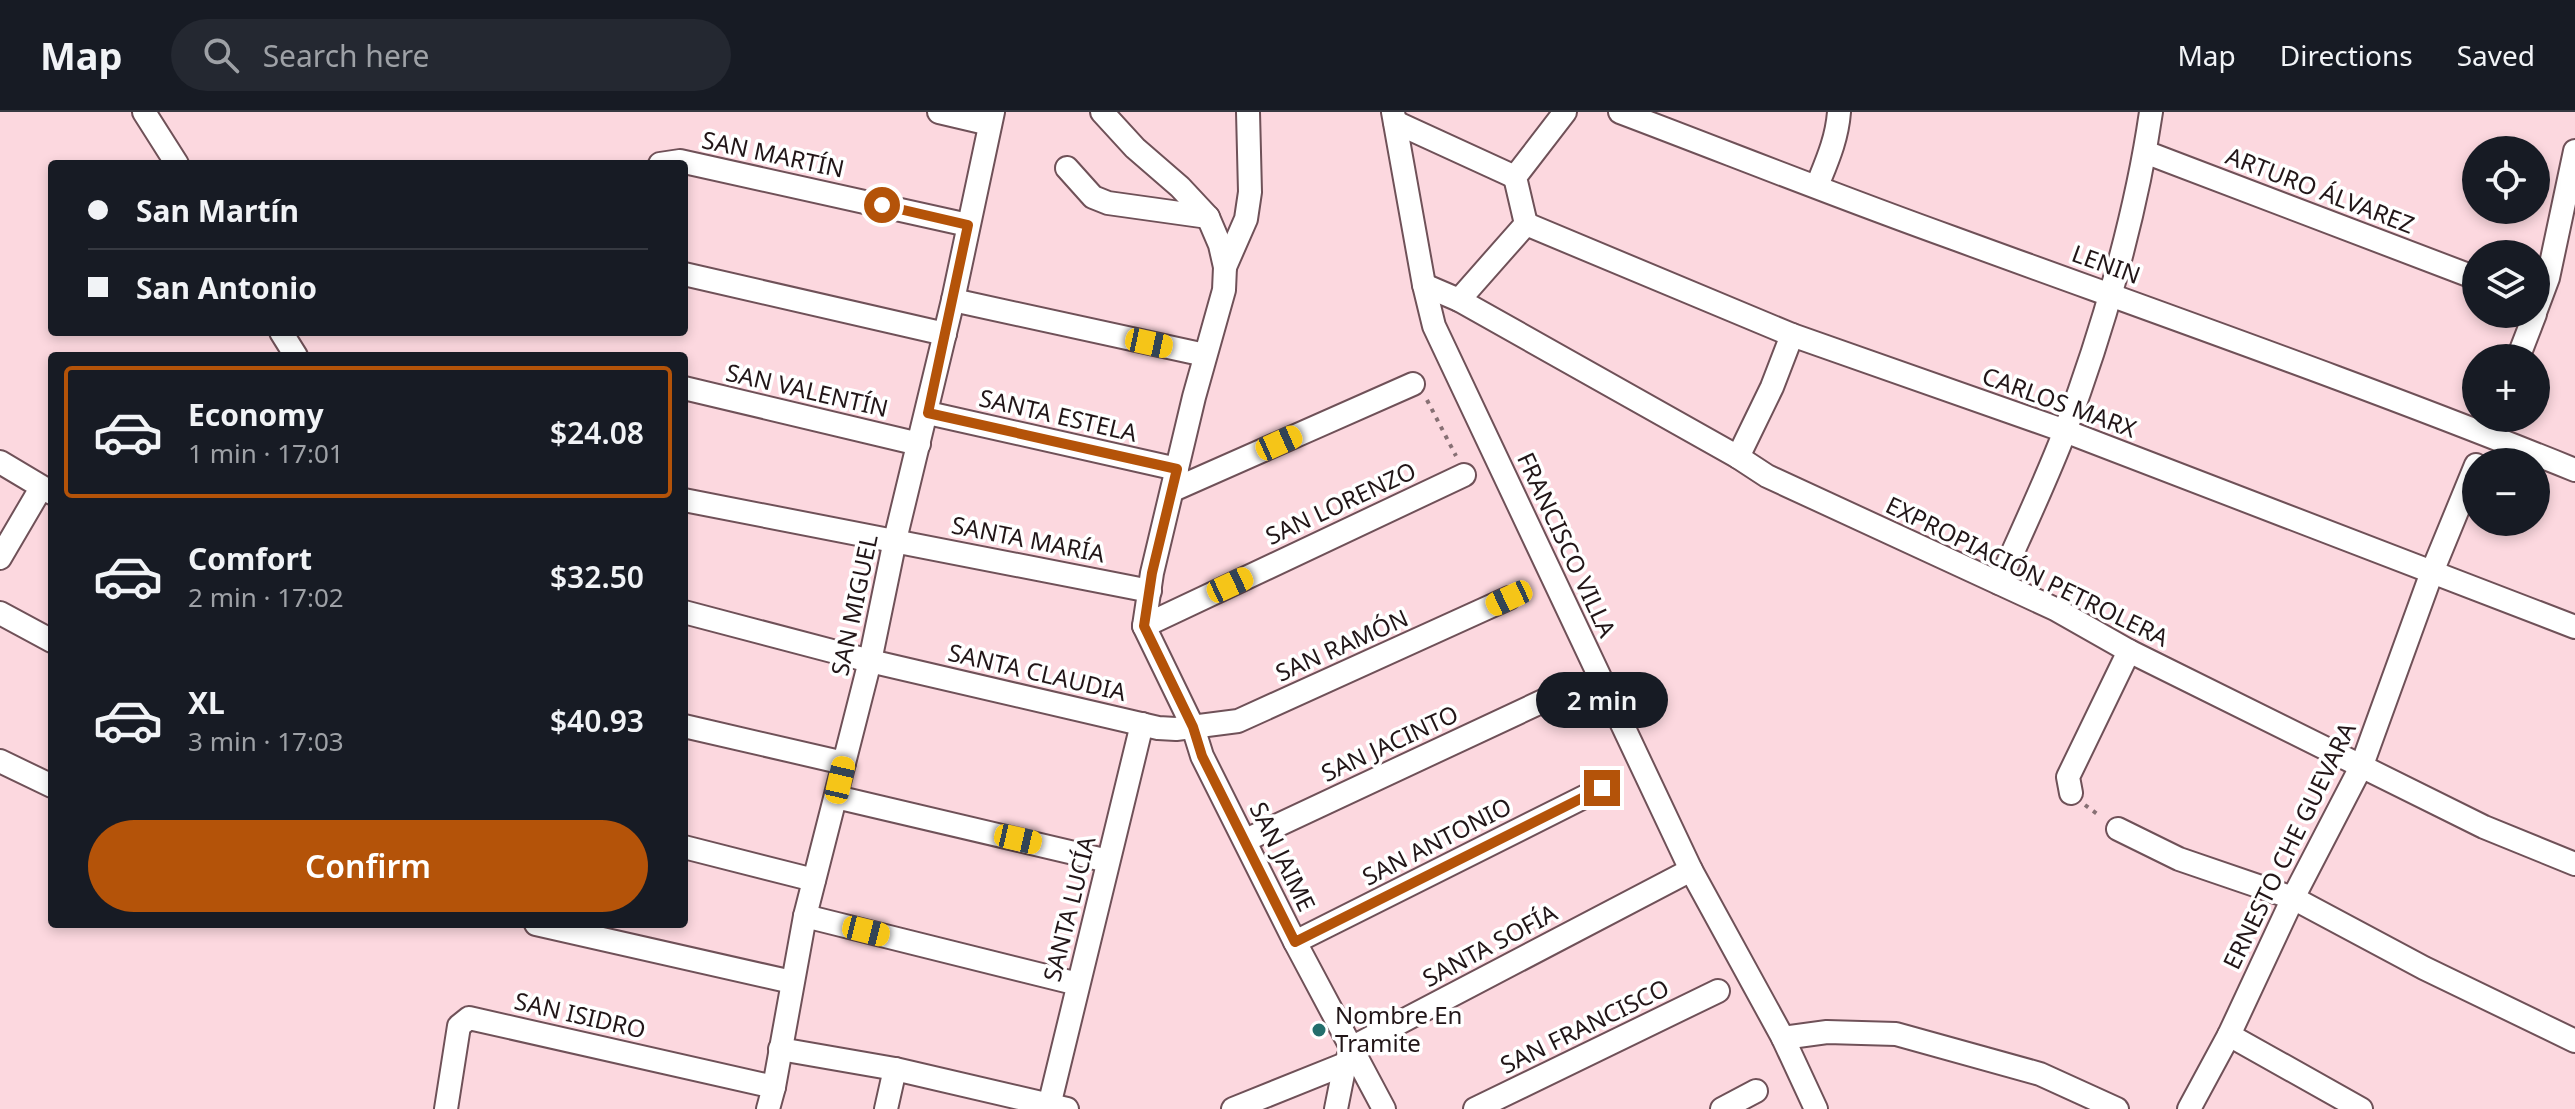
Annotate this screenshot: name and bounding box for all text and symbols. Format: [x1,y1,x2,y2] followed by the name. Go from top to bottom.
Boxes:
[171,19,731,91] search box
[40,29,123,81] text: Map
[199,33,243,77] icon: search
[263,35,430,76] text: Search here
[2177,36,2236,74] text: Map
[2280,36,2413,74] text: Directions
[2457,36,2535,74] text: Saved
[699,122,848,185] street label: SAN MARTÍN
[2462,136,2550,536] map controls
[2462,136,2550,224] button: locate
[2222,138,2419,241] street label: ARTURO ÁLVAREZ
[864,187,900,223] route start
[136,190,299,231] text: San Martín
[2068,236,2145,291] street label: LENIN
[2462,240,2550,328] button: layers
[136,267,317,308] text: San Antonio
[1123,326,1175,360] car
[2462,344,2550,432] button: +
[723,355,892,424] street label: SAN VALENTÍN
[1978,358,2141,445] street label: CARLOS MARX
[976,380,1141,449] street label: SANTA ESTELA
[188,394,324,435] text: Economy
[92,396,164,468] icon: car
[550,412,644,453] text: $24.08
[1252,422,1306,464] car
[188,435,344,471] text: 1 min · 17:01
[1510,447,1625,643] street label: FRANCISCO VILLA
[2462,448,2550,536] button: −
[1260,453,1421,552] street label: SAN LORENZO
[1881,488,2175,654] street label: EXPROPIACIÓN PETROLERA
[949,507,1108,570] street label: SANTA MARÍA
[822,531,885,678] street label: SAN MIGUEL
[188,538,312,579] text: Comfort
[92,540,164,612] icon: car
[550,556,644,597] text: $32.50
[1203,564,1257,606] car
[1482,577,1536,619] car
[188,579,344,615] text: 2 min · 17:02
[1270,601,1413,689] street label: SAN RAMÓN
[945,635,1130,708] street label: SANTA CLAUDIA
[1536,672,1668,728] callout: 2 min
[188,682,225,723] text: XL
[1567,682,1637,718] text: 2 min
[92,684,164,756] icon: car
[1316,697,1463,789] street label: SAN JACINTO
[550,700,644,741] text: $40.93
[2214,716,2363,974] street label: ERNESTO CHE GUEVARA
[188,723,344,759] text: 3 min · 17:03
[823,754,857,806] car
[1584,770,1620,806] route end
[1356,789,1517,892] street label: SAN ANTONIO
[1243,796,1324,917] street label: SAN JAIME
[88,820,648,912] button: Confirm
[992,822,1044,856] car
[1035,832,1103,985] street label: SANTA LUCÍA
[1416,895,1563,994] street label: SANTA SOFÍA
[840,914,892,948] car
[1494,971,1674,1081] street label: SAN FRANCISCO
[512,983,649,1046] street label: SAN ISIDRO
[1335,998,1462,1059] place label: Nombre En Tramite
[1310,1021,1328,1039] marker: Nombre En Tramite

